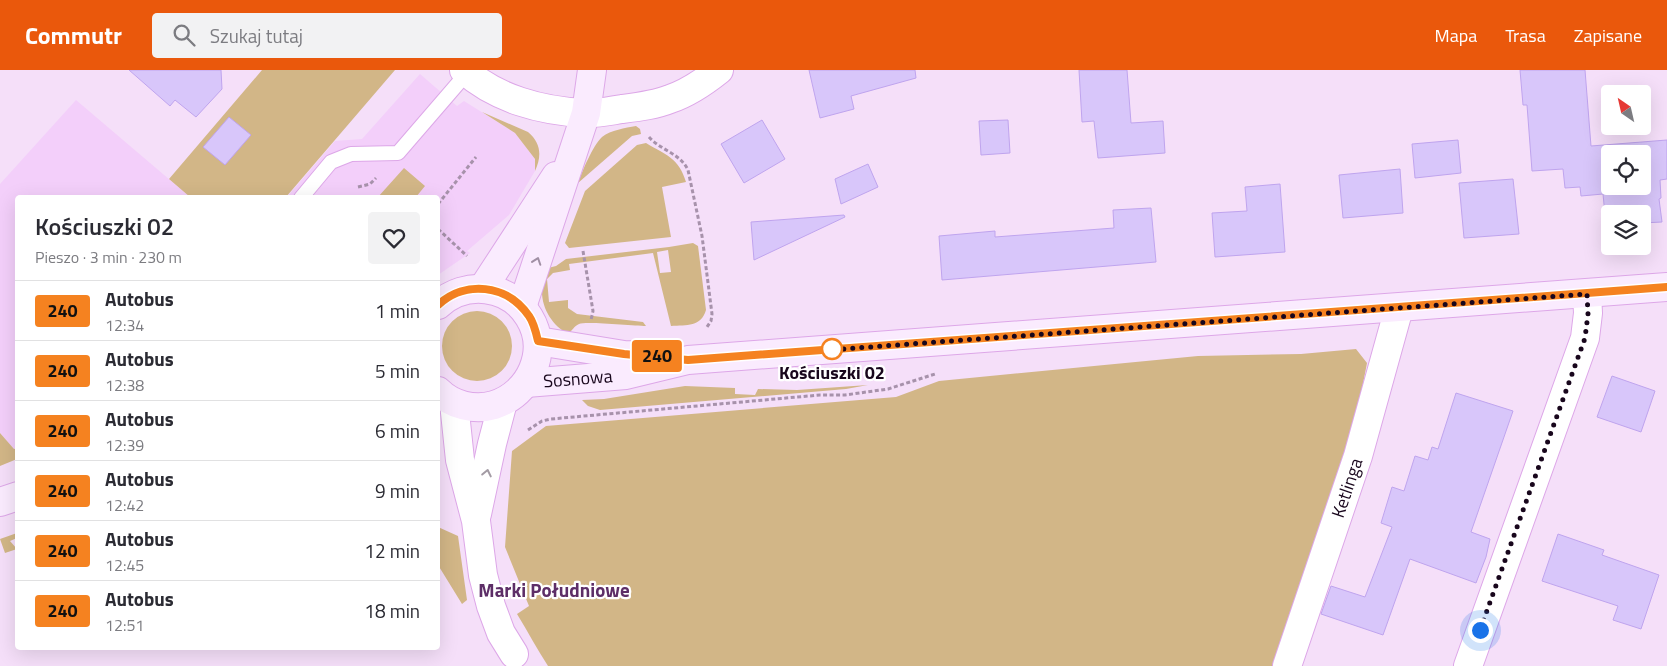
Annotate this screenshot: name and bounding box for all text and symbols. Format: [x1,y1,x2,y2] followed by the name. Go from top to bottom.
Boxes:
[152,13,502,58] search box
[25,17,122,53] text: Commutr
[170,21,198,49] icon: search
[210,21,303,50] text: Szukaj tutaj
[1435,22,1477,49] text: Mapa
[1505,22,1546,49] text: Trasa
[1574,22,1642,49] text: Zapisane
[1601,85,1651,135] north arrow
[1601,85,1651,255] map controls
[1601,145,1651,195] button: locate
[1601,205,1651,255] button: layers
[35,208,174,244] text: Kościuszki 02
[368,212,420,264] button: heart
[35,245,182,269] text: Pieszo · 3 min · 230 m
[531,257,541,266] one-way arrow
[105,284,174,313] text: Autobus
[375,296,420,325] text: 1 min
[47,297,78,324] text: 240
[105,313,144,337] text: 12:34
[821,338,843,360] marker: Kościuszki 02
[628,340,686,372] line badge: 240
[642,342,672,369] text: 240
[105,344,174,373] text: Autobus
[375,356,420,385] text: 5 min
[47,357,78,384] text: 240
[779,359,885,386] place label: Kościuszki 02
[542,362,613,395] street label: Sosnowa
[105,373,144,397] text: 12:38
[105,404,174,433] text: Autobus
[375,416,420,445] text: 6 min
[47,417,78,444] text: 240
[105,433,144,457] text: 12:39
[1324,454,1369,521] street label: Ketlinga
[105,464,174,493] text: Autobus
[481,469,491,477] one-way arrow
[375,476,420,505] text: 9 min
[47,477,78,504] text: 240
[105,493,144,517] text: 12:42
[105,524,174,553] text: Autobus
[364,536,420,565] text: 12 min
[47,537,78,564] text: 240
[105,553,144,577] text: 12:45
[478,575,630,604] district label: Marki Południowe
[105,584,174,613] text: Autobus
[364,596,420,625] text: 18 min
[47,597,78,624] text: 240
[105,613,144,637] text: 12:51
[1468,618,1493,643] your location

